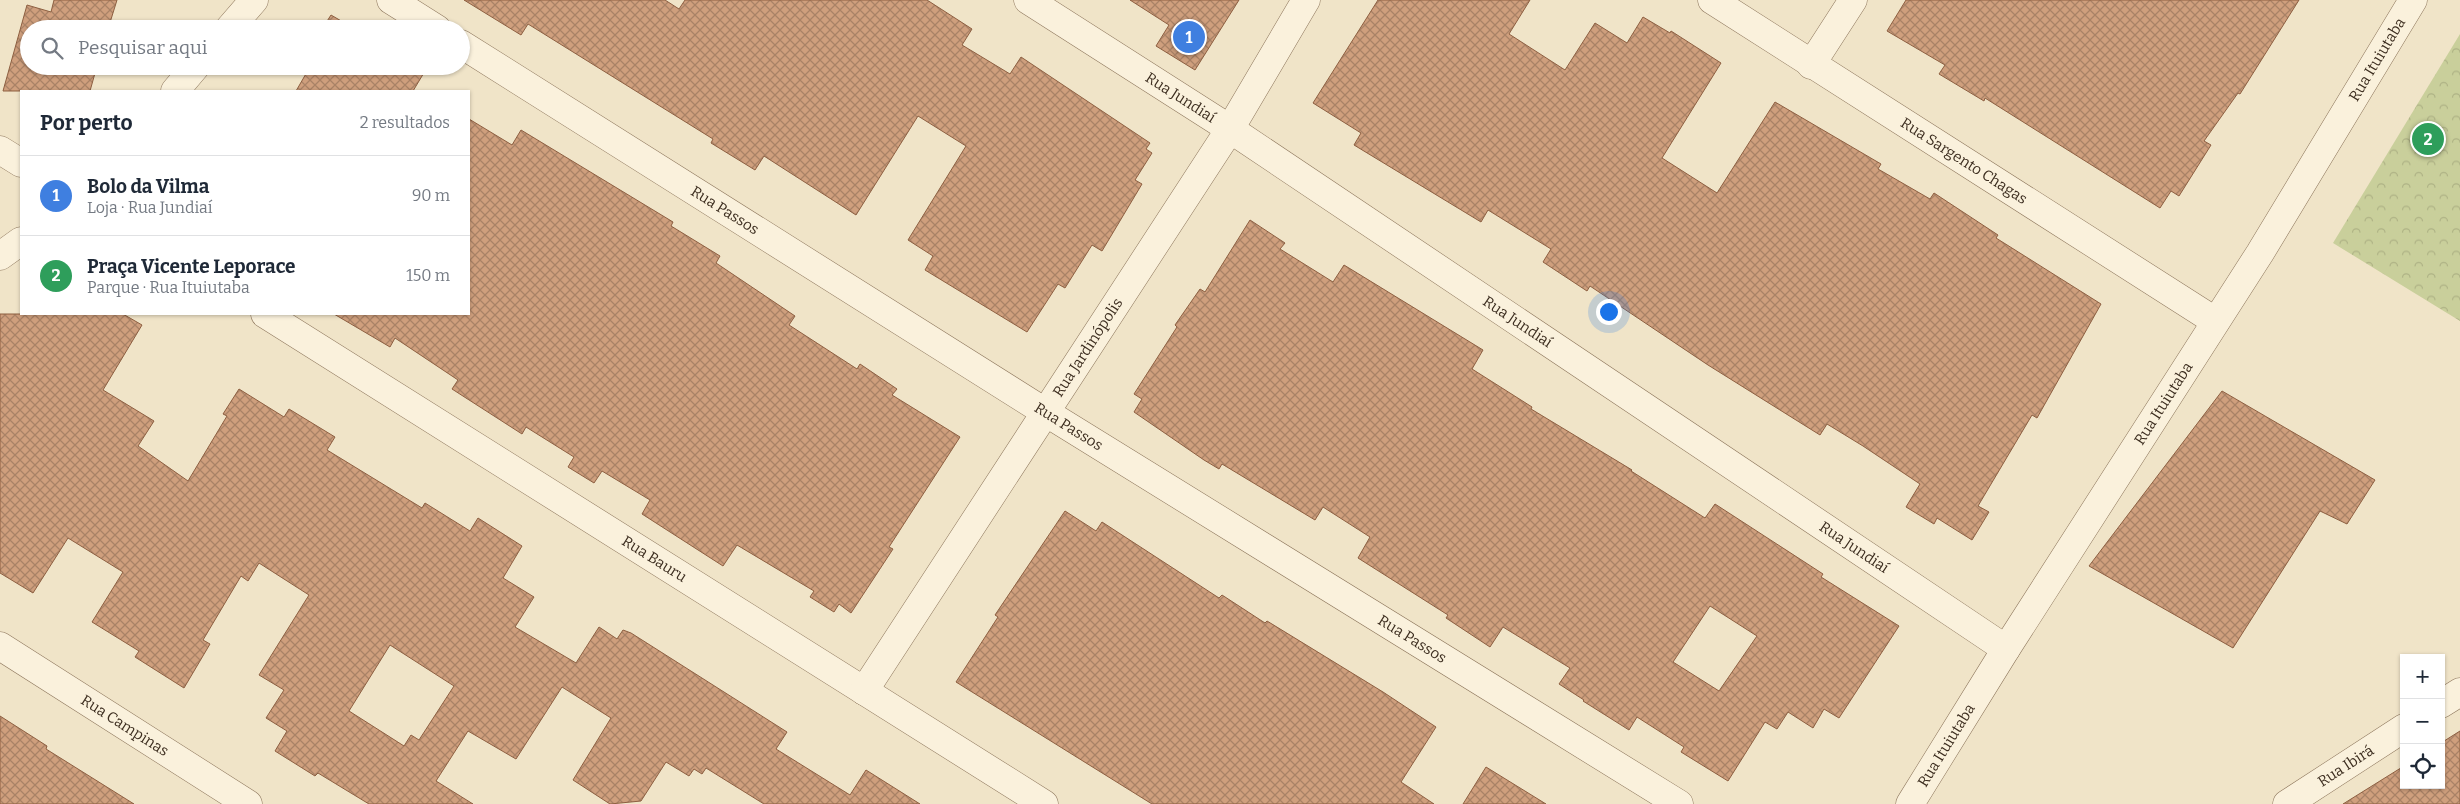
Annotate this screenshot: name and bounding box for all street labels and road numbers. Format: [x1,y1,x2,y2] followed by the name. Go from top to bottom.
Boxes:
[2345,14,2409,104] street label: Rua Ituiutaba
[1142,68,1219,127] street label: Rua Jundiaí
[1897,114,2031,208] street label: Rua Sargento Chagas
[688,182,762,239] street label: Rua Passos
[1480,292,1556,352] street label: Rua Jundiaí
[1049,295,1127,400] street label: Rua Jardinópolis
[2130,359,2197,448] street label: Rua Ituiutaba
[1031,399,1106,455] street label: Rua Passos
[1816,518,1893,577] street label: Rua Jundiaí
[619,532,690,586] street label: Rua Bauru
[1375,611,1450,667] street label: Rua Passos
[78,691,172,760] street label: Rua Campinas
[1914,700,1979,790] street label: Rua Ituiutaba
[2314,741,2377,791] street label: Rua Ibirá

